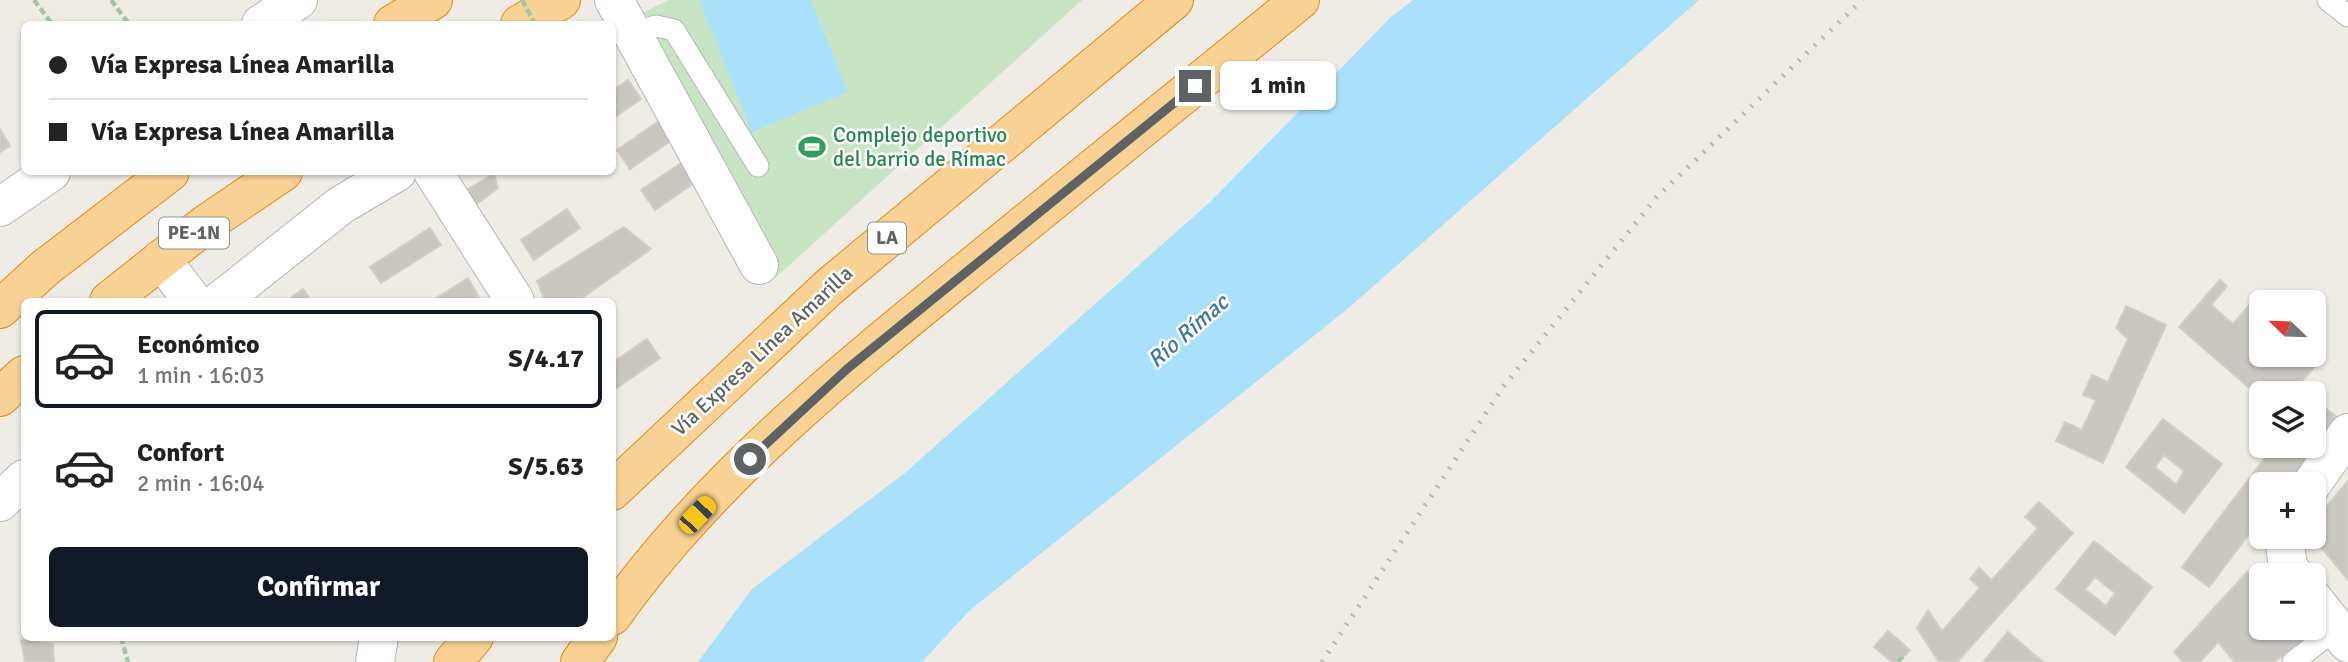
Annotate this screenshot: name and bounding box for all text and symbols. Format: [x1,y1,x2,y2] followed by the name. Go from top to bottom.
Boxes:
[91,49,395,81] text: Vía Expresa Línea Amarilla
[1220,62,1335,110] callout: 1 min
[1179,70,1211,102] route end
[1250,71,1306,100] text: 1 min
[91,116,395,148] text: Vía Expresa Línea Amarilla
[833,122,1007,172] place label: Complejo deportivo del barrio de Rímac
[797,132,827,162] sports icon: Complejo deportivo del barrio de Rímac
[159,218,229,248] road number: PE-1N
[868,222,906,254] road number: LA
[666,260,858,442] street label: Vía Expresa Línea Amarilla
[1142,287,1236,374] water label: Río Rímac
[2249,290,2326,368] north arrow
[2249,290,2326,640] map controls
[53,328,116,391] icon: car
[137,329,260,361] text: Económico
[508,343,584,375] text: S/4.17
[137,361,265,390] text: 1 min · 16:03
[2249,381,2326,458] button: layers
[53,436,116,499] icon: car
[137,437,224,469] text: Confort
[734,443,766,475] route start
[508,451,584,483] text: S/5.63
[137,469,265,498] text: 2 min · 16:04
[2249,472,2326,549] button: +
[675,492,720,538] car
[49,547,588,627] button: Confirmar
[2249,563,2326,640] button: −

